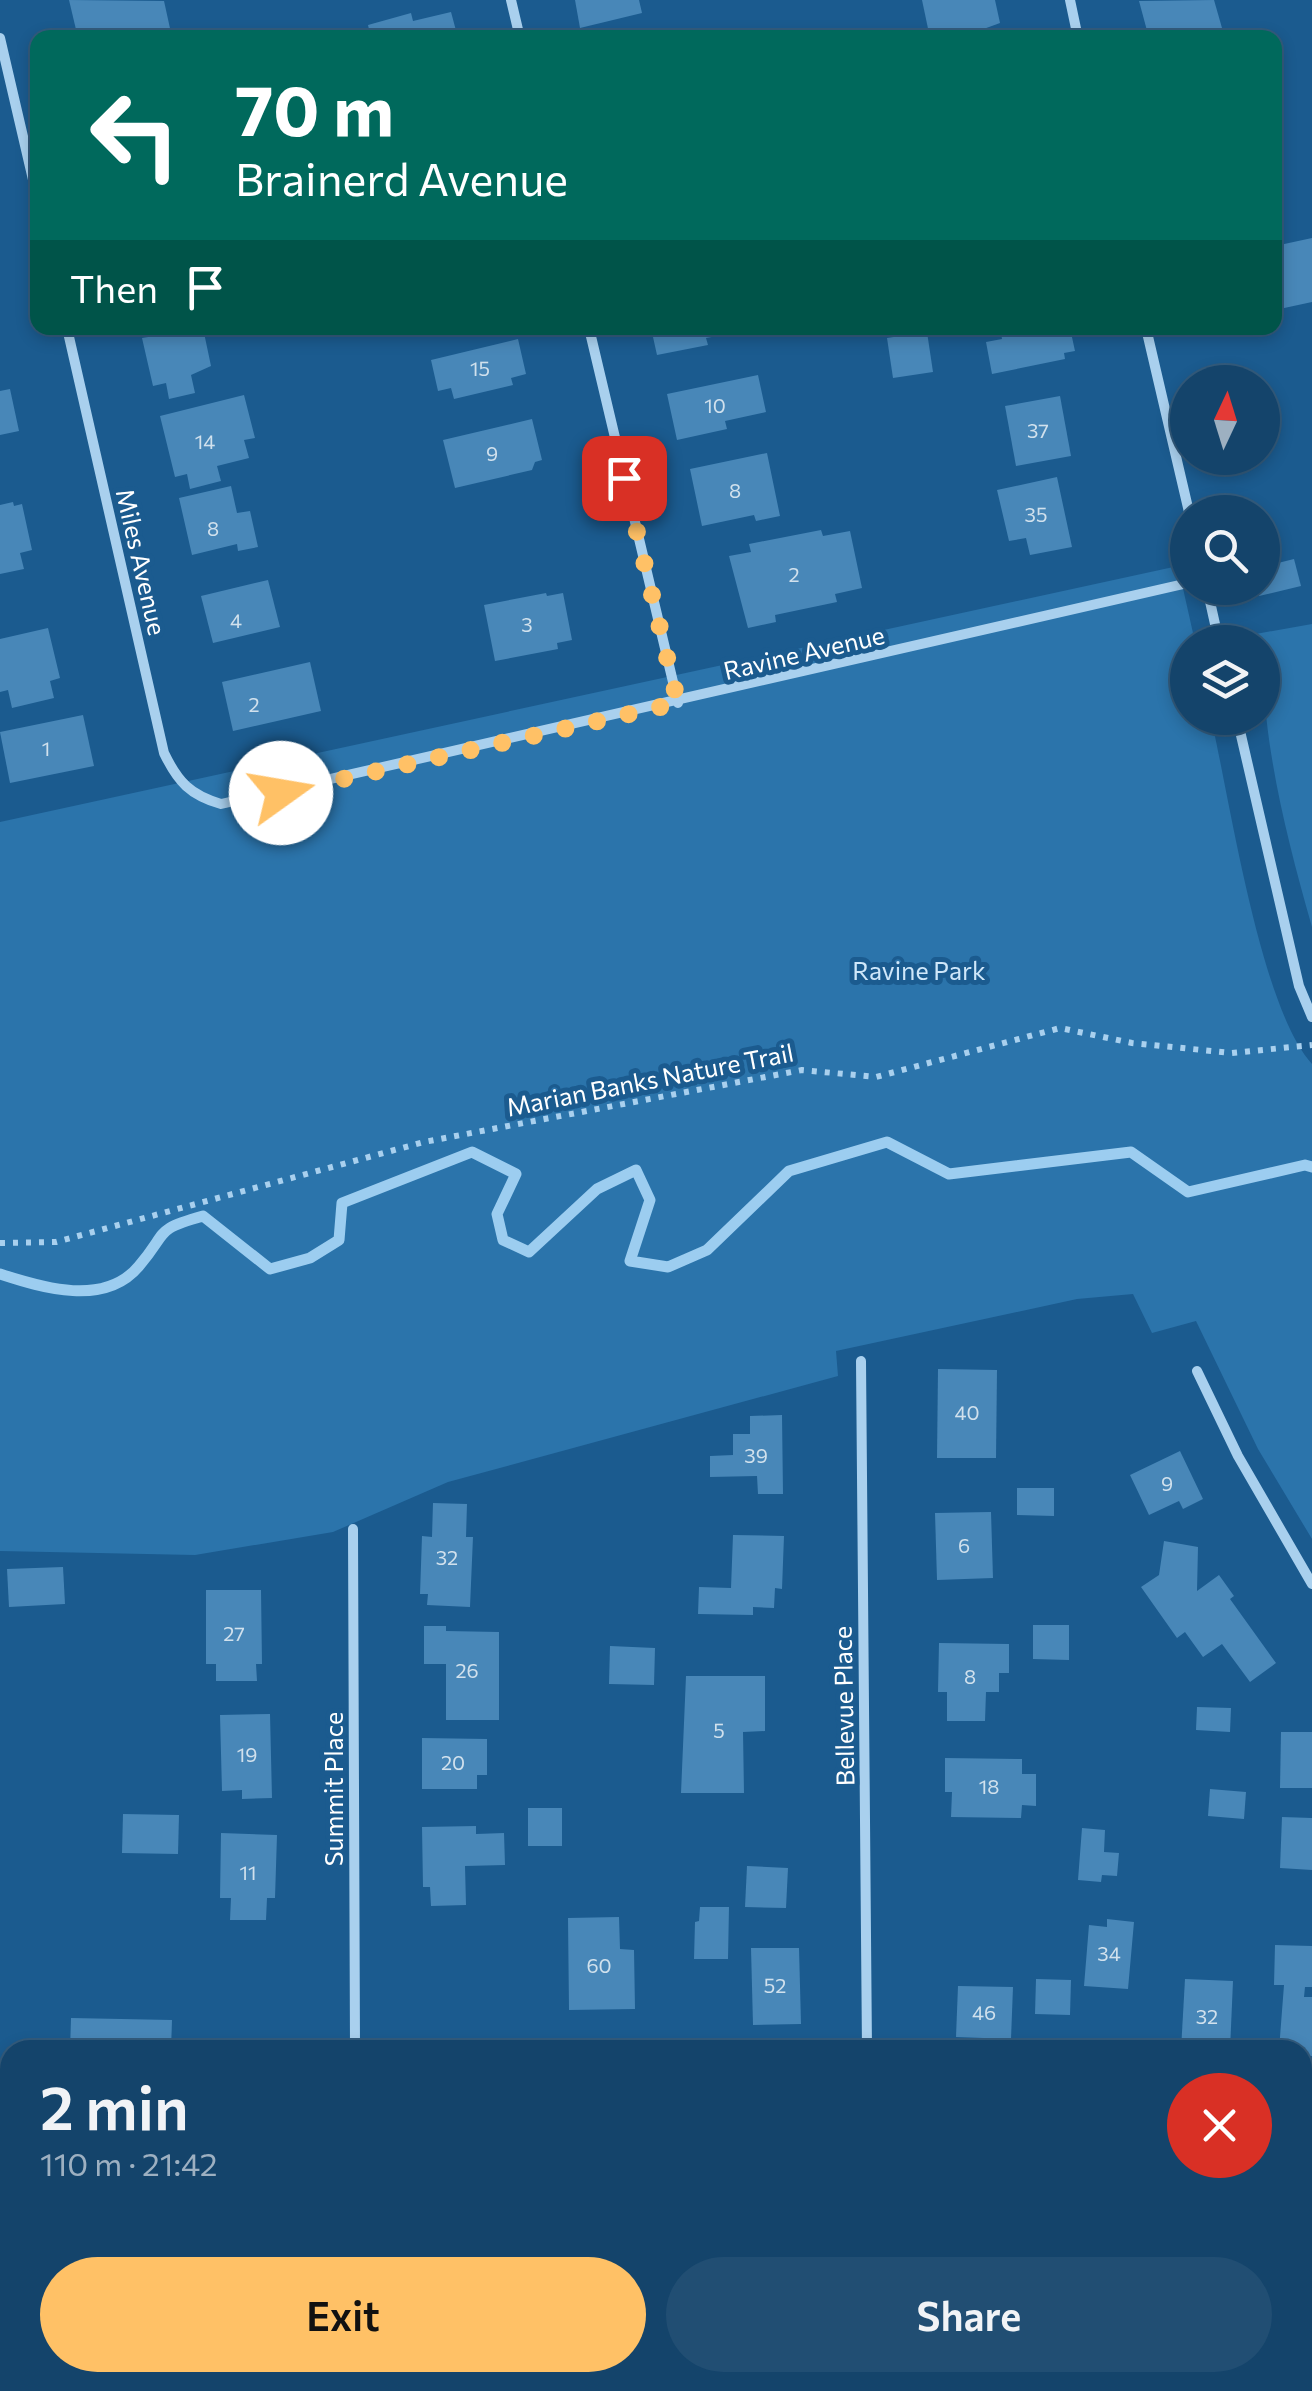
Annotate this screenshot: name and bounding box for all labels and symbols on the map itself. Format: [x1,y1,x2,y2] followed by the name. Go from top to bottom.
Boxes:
[470,356,490,380] house number: 15
[1170,365,1280,475] north arrow
[704,393,726,417] house number: 10
[1027,418,1049,442] house number: 37
[195,429,215,453] house number: 14
[582,436,667,521] pin
[486,441,498,465] house number: 9
[729,478,741,502] house number: 8
[111,486,173,638] street label: Miles Avenue
[1025,502,1047,526] house number: 35
[207,516,219,540] house number: 8
[788,562,800,586] house number: 2
[230,608,242,632] house number: 4
[521,612,533,636] house number: 3
[720,619,887,685] street label: Ravine Avenue
[248,692,260,716] house number: 2
[42,736,50,760] house number: 1
[229,741,333,845] position arrow
[852,955,986,985] park label: Ravine Park
[504,1036,796,1122] street label: Marian Banks Nature Trail
[954,1400,980,1424] house number: 40
[744,1443,768,1467] house number: 39
[1161,1471,1173,1495] house number: 9
[958,1533,970,1557] house number: 6
[436,1545,458,1569] house number: 32
[223,1621,245,1645] house number: 27
[827,1626,859,1786] street label: Bellevue Place
[455,1658,479,1682] house number: 26
[964,1664,976,1688] house number: 8
[318,1712,348,1866] street label: Summit Place
[713,1718,725,1742] house number: 5
[237,1742,257,1766] house number: 19
[441,1750,465,1774] house number: 20
[979,1774,999,1798] house number: 18
[239,1860,257,1884] house number: 11
[1097,1941,1121,1965] house number: 34
[586,1953,612,1977] house number: 60
[764,1973,786,1997] house number: 52
[972,2000,996,2024] house number: 46
[1196,2004,1218,2028] house number: 32

